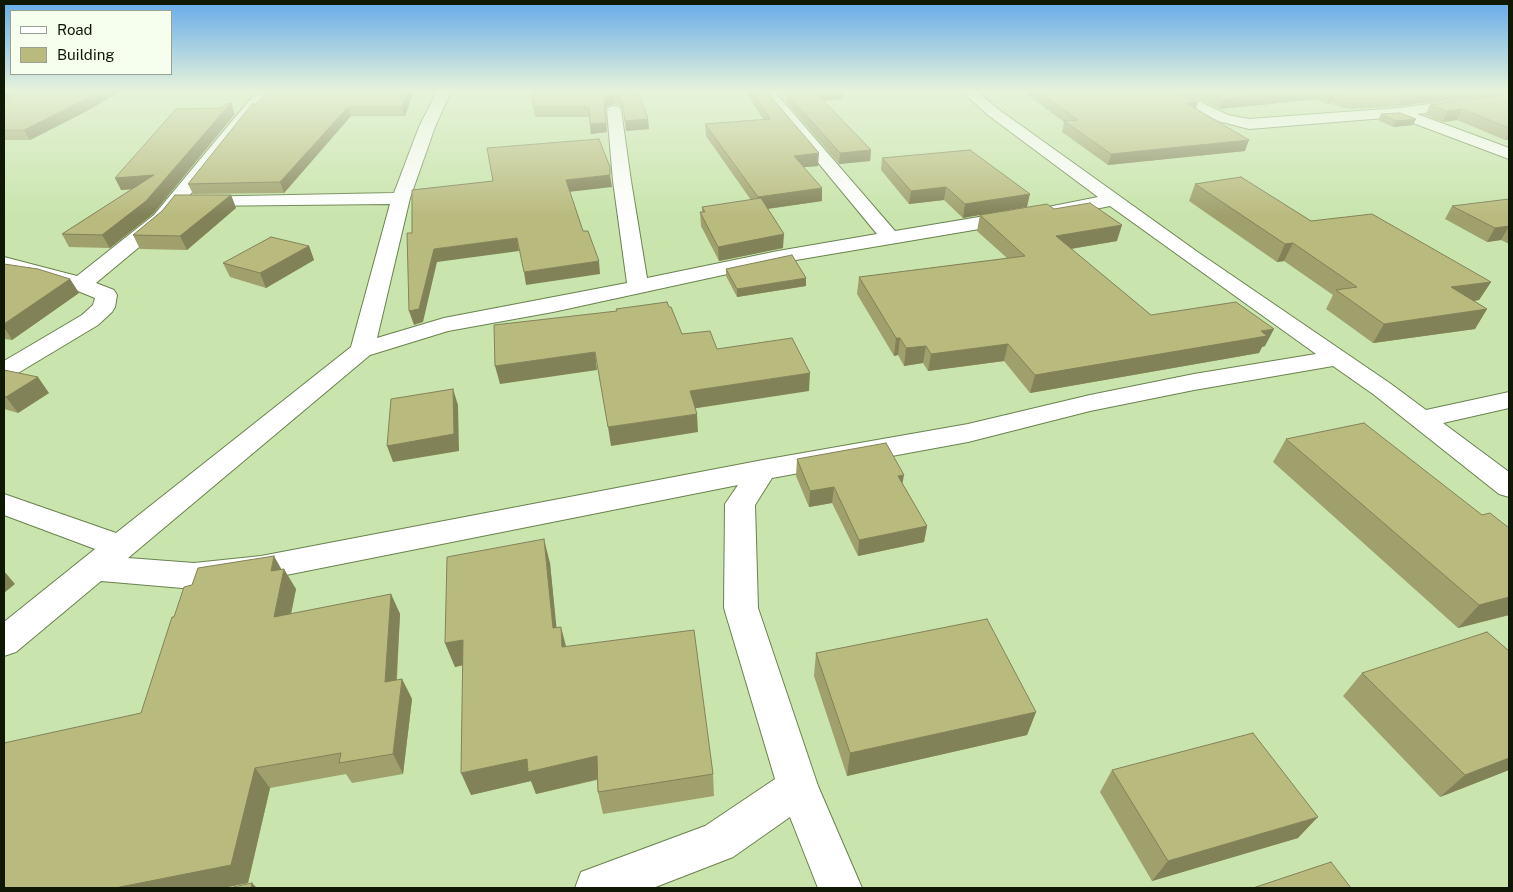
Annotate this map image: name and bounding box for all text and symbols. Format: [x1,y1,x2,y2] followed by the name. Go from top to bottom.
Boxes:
[10,10,172,75] legend
[57,21,93,38] text: Road
[57,46,115,63] text: Building

